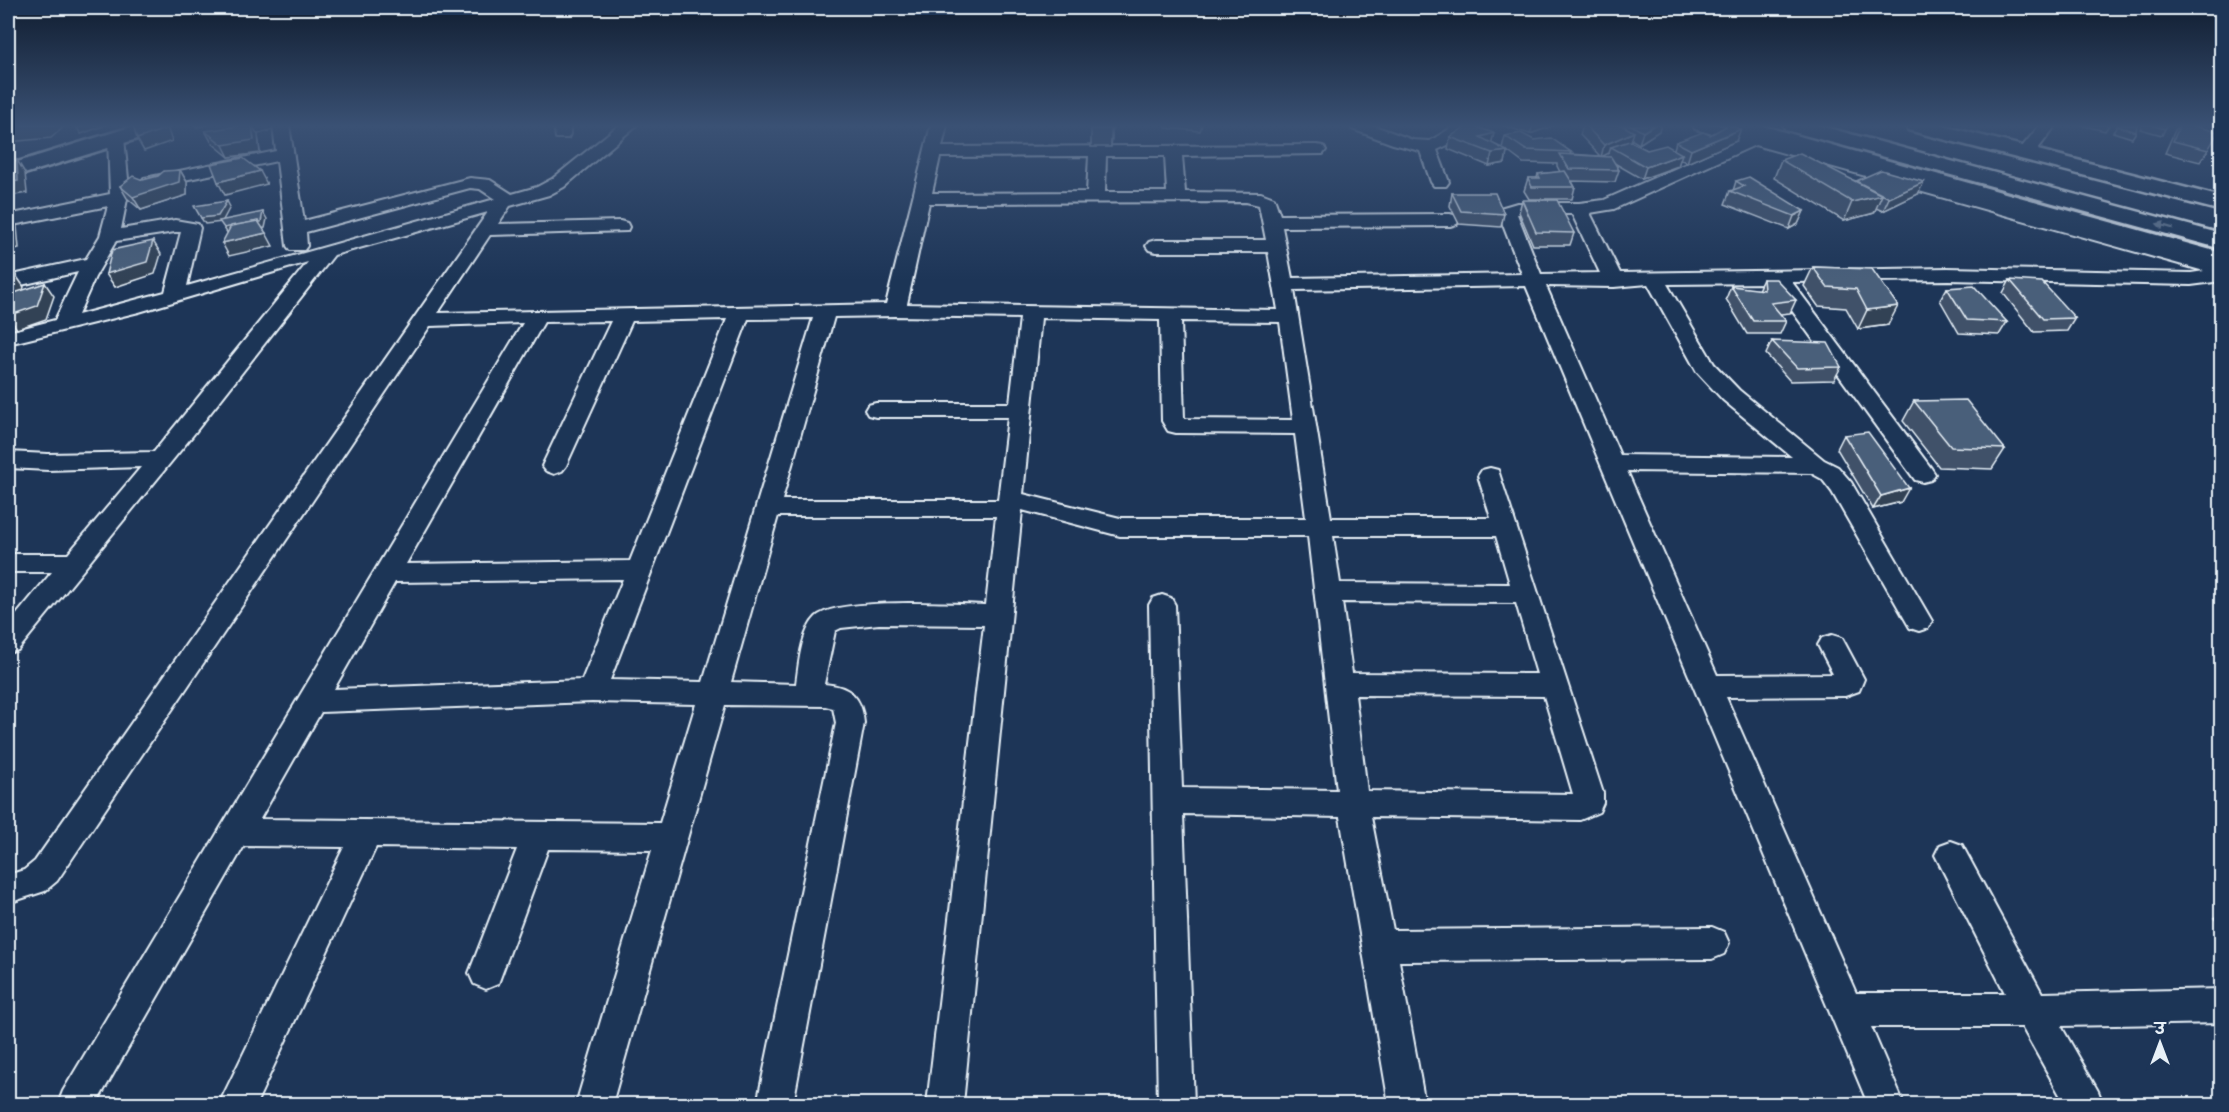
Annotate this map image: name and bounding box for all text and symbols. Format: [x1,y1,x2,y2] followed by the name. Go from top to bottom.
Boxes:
[2156,221,2174,230] one-way arrow
[2130,1013,2190,1073] north arrow
[2153,1018,2167,1040] text: उ

